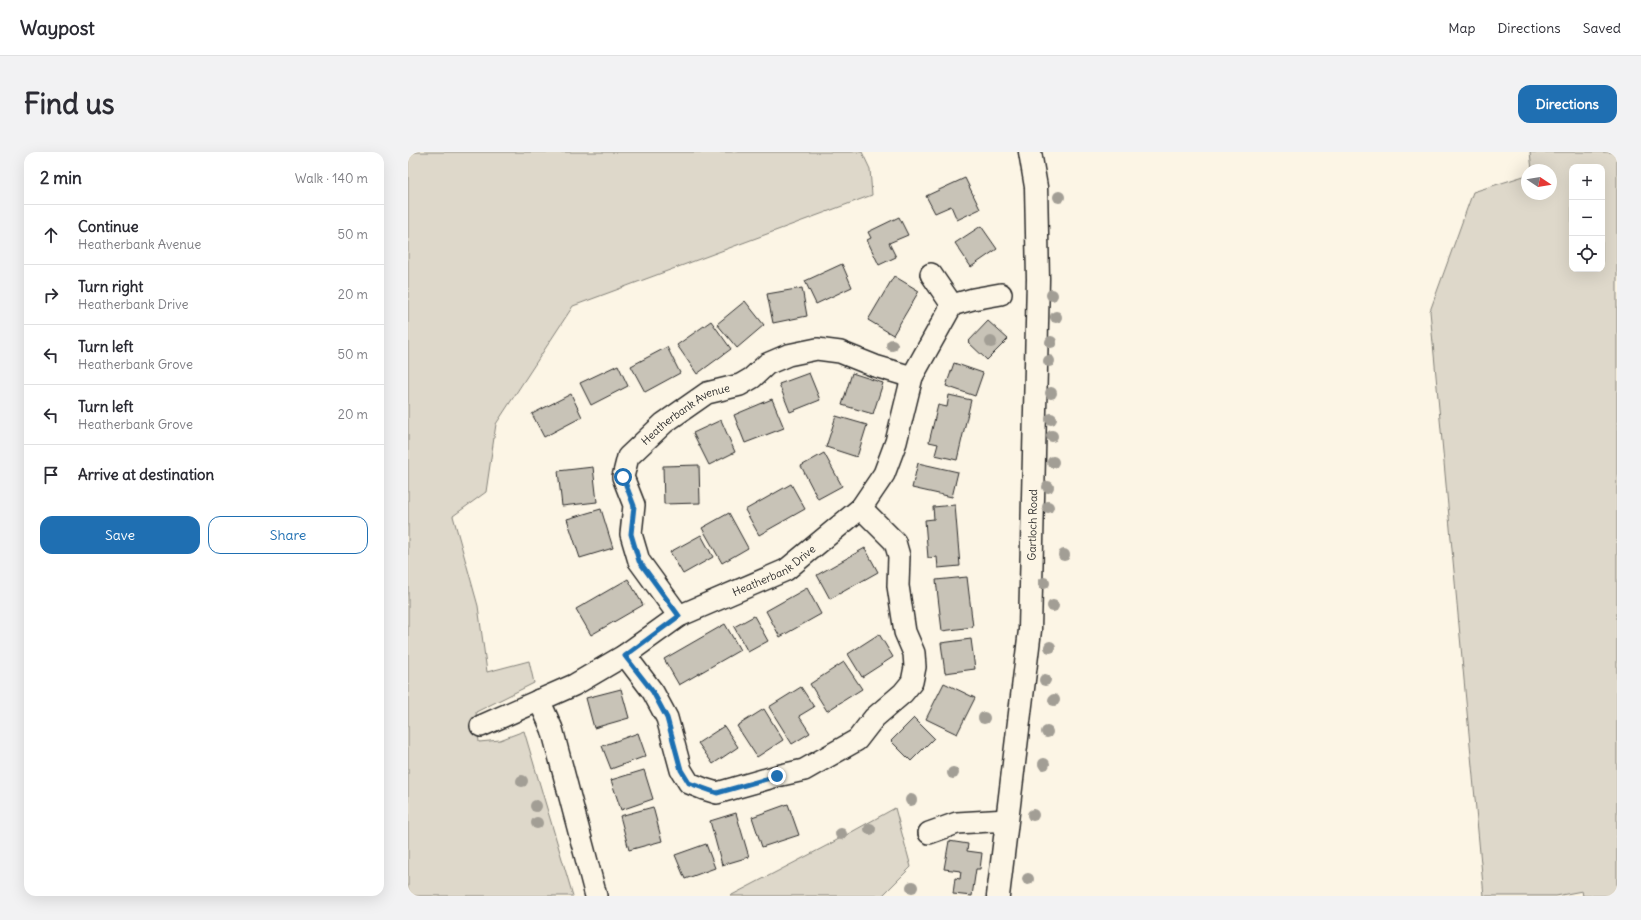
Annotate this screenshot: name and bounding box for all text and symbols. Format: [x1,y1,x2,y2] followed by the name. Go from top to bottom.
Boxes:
[20,16,95,40] text: Waypost
[1448,19,1475,37] text: Map
[1497,19,1561,37] text: Directions
[1583,19,1621,37] text: Saved
[1518,85,1617,123] button: Directions
[24,86,115,122] text: Find us
[1521,164,1557,200] north arrow
[1569,164,1605,272] map controls
[1569,164,1605,200] button: +
[40,167,82,189] text: 2 min
[295,170,368,187] text: Walk · 140 m
[1569,200,1605,236] button: −
[78,217,139,236] text: Continue
[40,224,62,246] icon: ahead
[337,226,368,243] text: 50 m
[78,236,201,253] text: Heatherbank Avenue
[1569,236,1605,272] button: locate
[78,277,143,296] text: Turn right
[40,284,62,306] icon: right
[338,286,368,303] text: 20 m
[78,296,188,313] text: Heatherbank Drive
[78,337,133,356] text: Turn left
[40,344,62,366] icon: left
[337,346,368,363] text: 50 m
[78,356,193,373] text: Heatherbank Grove
[638,381,731,448] street label: Heatherbank Avenue
[78,397,133,416] text: Turn left
[40,404,62,426] icon: left
[338,406,368,423] text: 20 m
[78,416,193,433] text: Heatherbank Grove
[40,464,62,486] icon: arrive
[78,465,214,484] text: Arrive at destination
[614,468,632,486] route start
[1025,488,1040,561] street label: Gartloch Road
[40,516,200,554] button: Save
[208,516,368,554] button: Share
[730,542,818,599] street label: Heatherbank Drive
[768,767,786,785] route end

